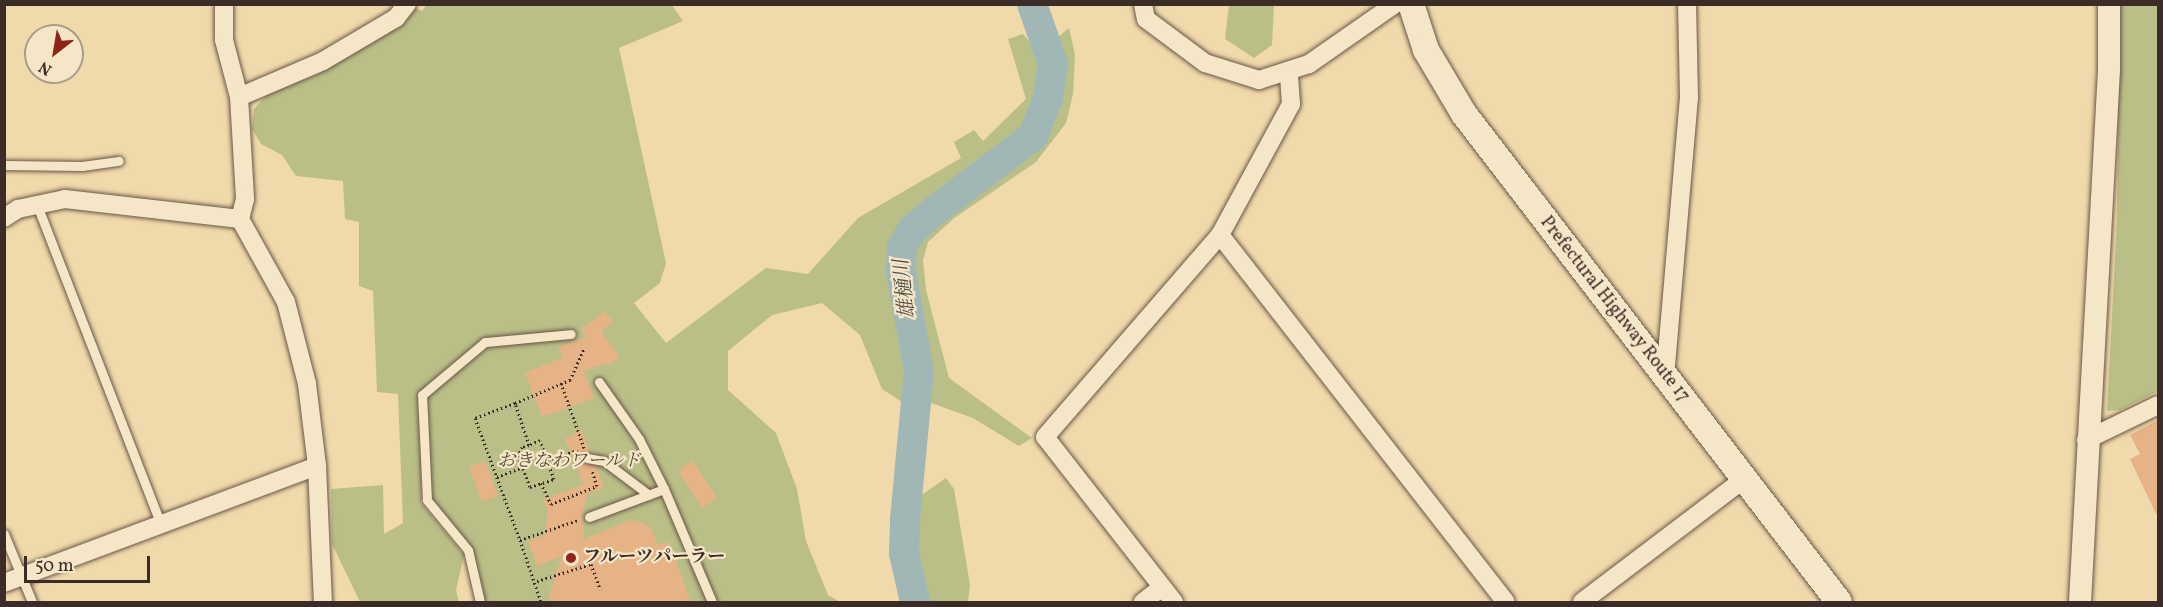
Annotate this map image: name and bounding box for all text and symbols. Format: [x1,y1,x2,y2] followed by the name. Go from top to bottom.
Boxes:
[24,24,84,84] north arrow
[35,55,56,80] text: N
[1534,212,1694,408] street label: Prefectural Highway Route 17
[890,258,922,320] water label: 雄樋川
[497,451,641,473] park label: おきなわワールド
[27,544,153,582] scale bar
[583,547,727,569] place label: フルーツパーラー
[564,551,578,565] marker: フルーツパーラー
[35,554,74,579] text: 50 m

